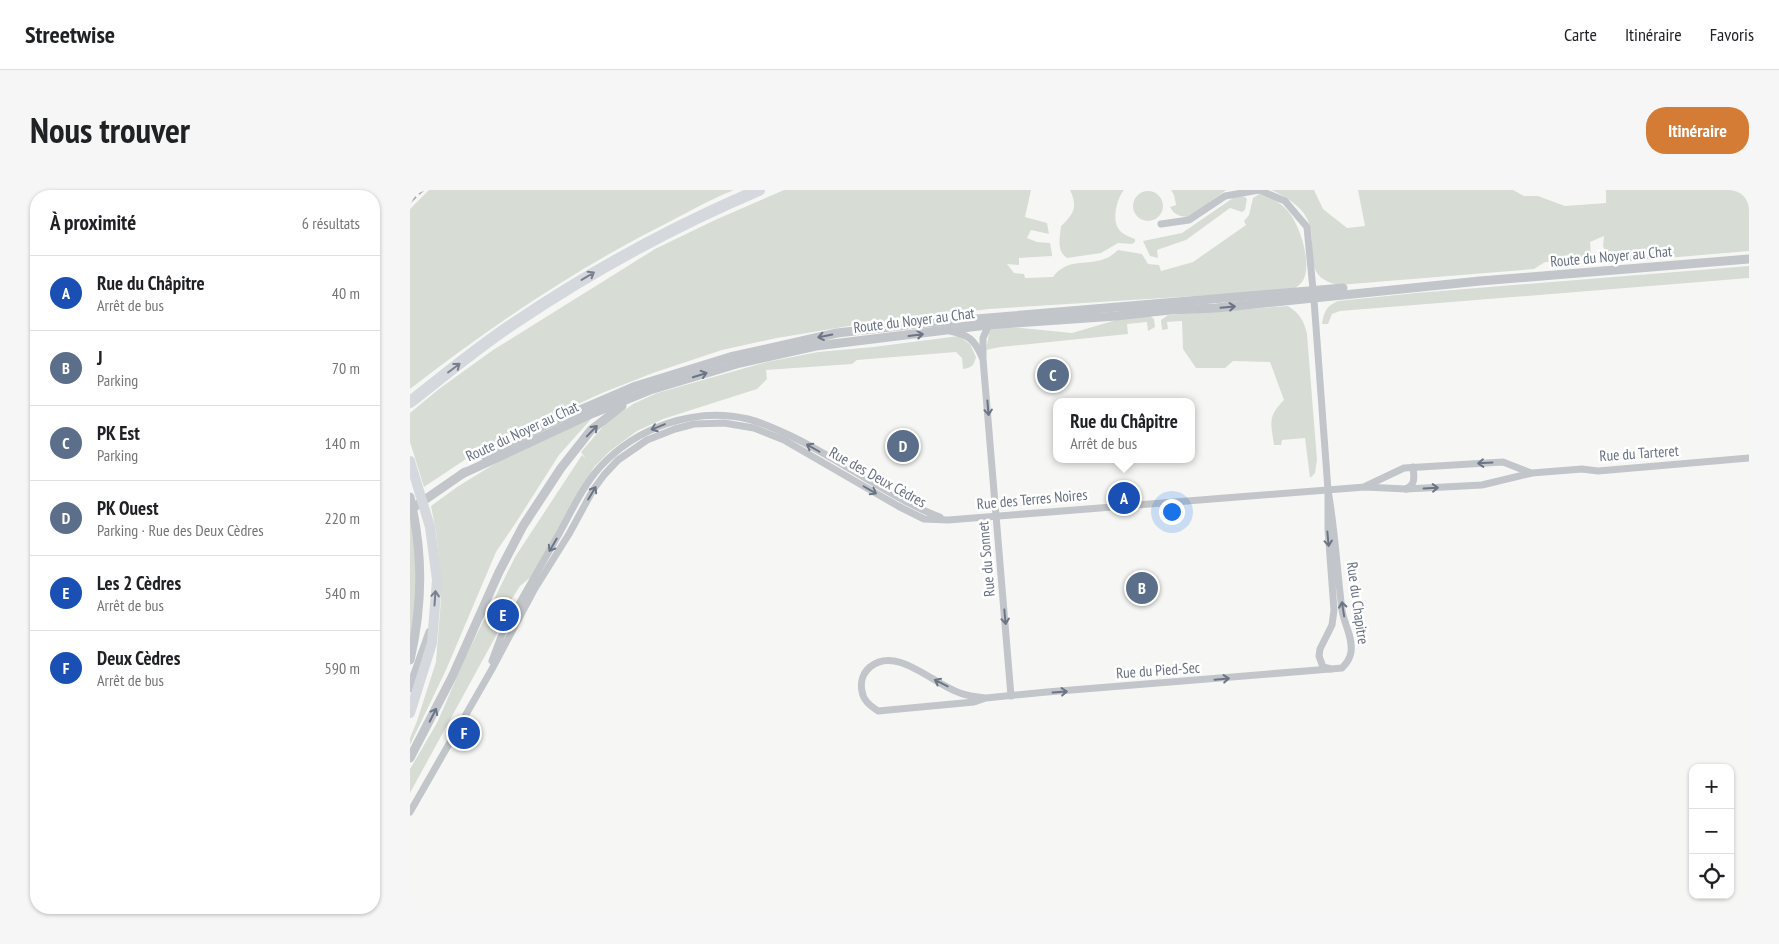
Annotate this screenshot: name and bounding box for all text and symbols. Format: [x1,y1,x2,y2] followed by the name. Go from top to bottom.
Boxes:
[25,19,115,50] text: Streetwise
[1564,23,1597,46] text: Carte
[1625,23,1682,46] text: Itinéraire
[1710,23,1754,46] text: Favoris
[30,107,190,153] text: Nous trouver
[1646,107,1749,154] button: Itinéraire
[50,209,136,236] text: À proximité
[302,213,360,233] text: 6 résultats
[1549,241,1673,271] street label: Route du Noyer au Chat
[97,271,205,295] text: Rue du Châpitre
[581,271,595,281] one-way arrow
[62,283,70,303] text: A
[332,283,360,303] text: 40 m
[97,295,164,315] text: Arrêt de bus
[1220,302,1236,312] one-way arrow
[852,303,976,337] street label: Route du Noyer au Chat
[908,329,924,339] one-way arrow
[817,332,833,341] one-way arrow
[97,346,103,370] text: J
[1037,356,1069,394] pin: C
[62,358,70,378] text: B
[332,358,360,378] text: 70 m
[447,363,461,373] one-way arrow
[692,369,708,379] one-way arrow
[97,370,138,390] text: Parking
[463,397,581,465] street label: Route du Noyer au Chat
[1053,398,1195,463] popup
[983,400,992,416] one-way arrow
[1070,409,1178,433] text: Rue du Châpitre
[97,421,140,445] text: PK Est
[651,423,666,432] one-way arrow
[586,425,598,437] one-way arrow
[887,427,919,465] pin: D
[62,433,70,453] text: C
[325,433,360,453] text: 140 m
[1070,433,1137,453] text: Arrêt de bus
[1599,441,1679,465] street label: Rue du Tarteret
[805,443,820,453] one-way arrow
[826,443,930,511] street label: Rue des Deux Cèdres
[97,445,138,465] text: Parking
[1477,459,1493,468] one-way arrow
[1108,479,1140,517] pin: A
[1422,483,1438,492] one-way arrow
[863,485,878,495] one-way arrow
[976,485,1088,513] street label: Rue des Terres Noires
[587,486,597,500] one-way arrow
[97,496,158,520] text: PK Ouest
[1159,499,1185,525] your location
[62,508,70,528] text: D
[325,508,360,528] text: 220 m
[97,520,264,540] text: Parking · Rue des Deux Cèdres
[973,520,999,598] street label: Rue du Sonnet
[1324,530,1333,546] one-way arrow
[547,537,557,551] one-way arrow
[1343,561,1373,645] street label: Rue du Chapitre
[1126,569,1158,607] pin: B
[97,571,181,595] text: Les 2 Cèdres
[63,583,69,603] text: E
[325,583,360,603] text: 540 m
[431,590,440,606] one-way arrow
[97,595,164,615] text: Arrêt de bus
[487,596,519,634] pin: E
[1337,601,1347,617] one-way arrow
[1000,609,1009,625] one-way arrow
[97,646,180,670] text: Deux Cèdres
[63,658,69,678] text: F
[325,658,360,678] text: 590 m
[1115,658,1201,682] street label: Rue du Pied-Sec
[97,670,164,690] text: Arrêt de bus
[1213,674,1229,684] one-way arrow
[933,678,948,688] one-way arrow
[1051,687,1067,696] one-way arrow
[428,707,438,722] one-way arrow
[448,714,480,752] pin: F
[1689,764,1734,899] map controls
[1689,764,1734,809] button: +
[1689,809,1734,854] button: −
[1689,854,1734,899] button: locate

